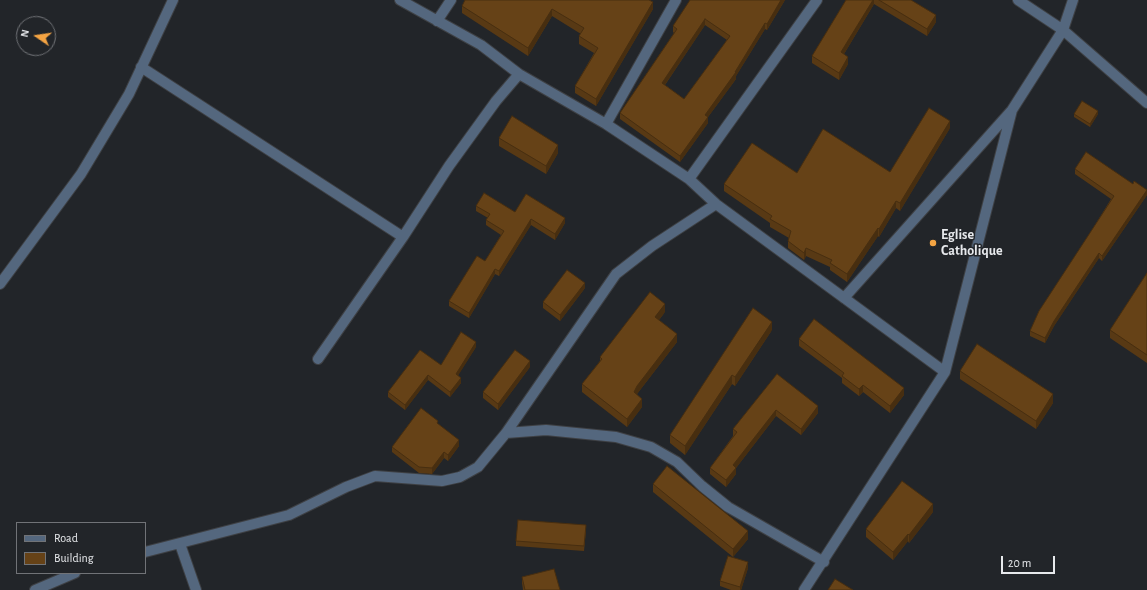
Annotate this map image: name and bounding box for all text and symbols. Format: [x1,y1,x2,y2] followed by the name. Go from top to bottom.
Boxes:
[16,16,56,56] north arrow
[19,28,31,38] text: N
[941,227,1003,260] place label: Eglise Catholique
[928,238,938,248] marker: Eglise Catholique
[16,522,146,574] legend
[54,532,78,544] text: Road
[1003,548,1057,574] scale bar
[54,552,94,564] text: Building
[1008,557,1031,569] text: 20 m

